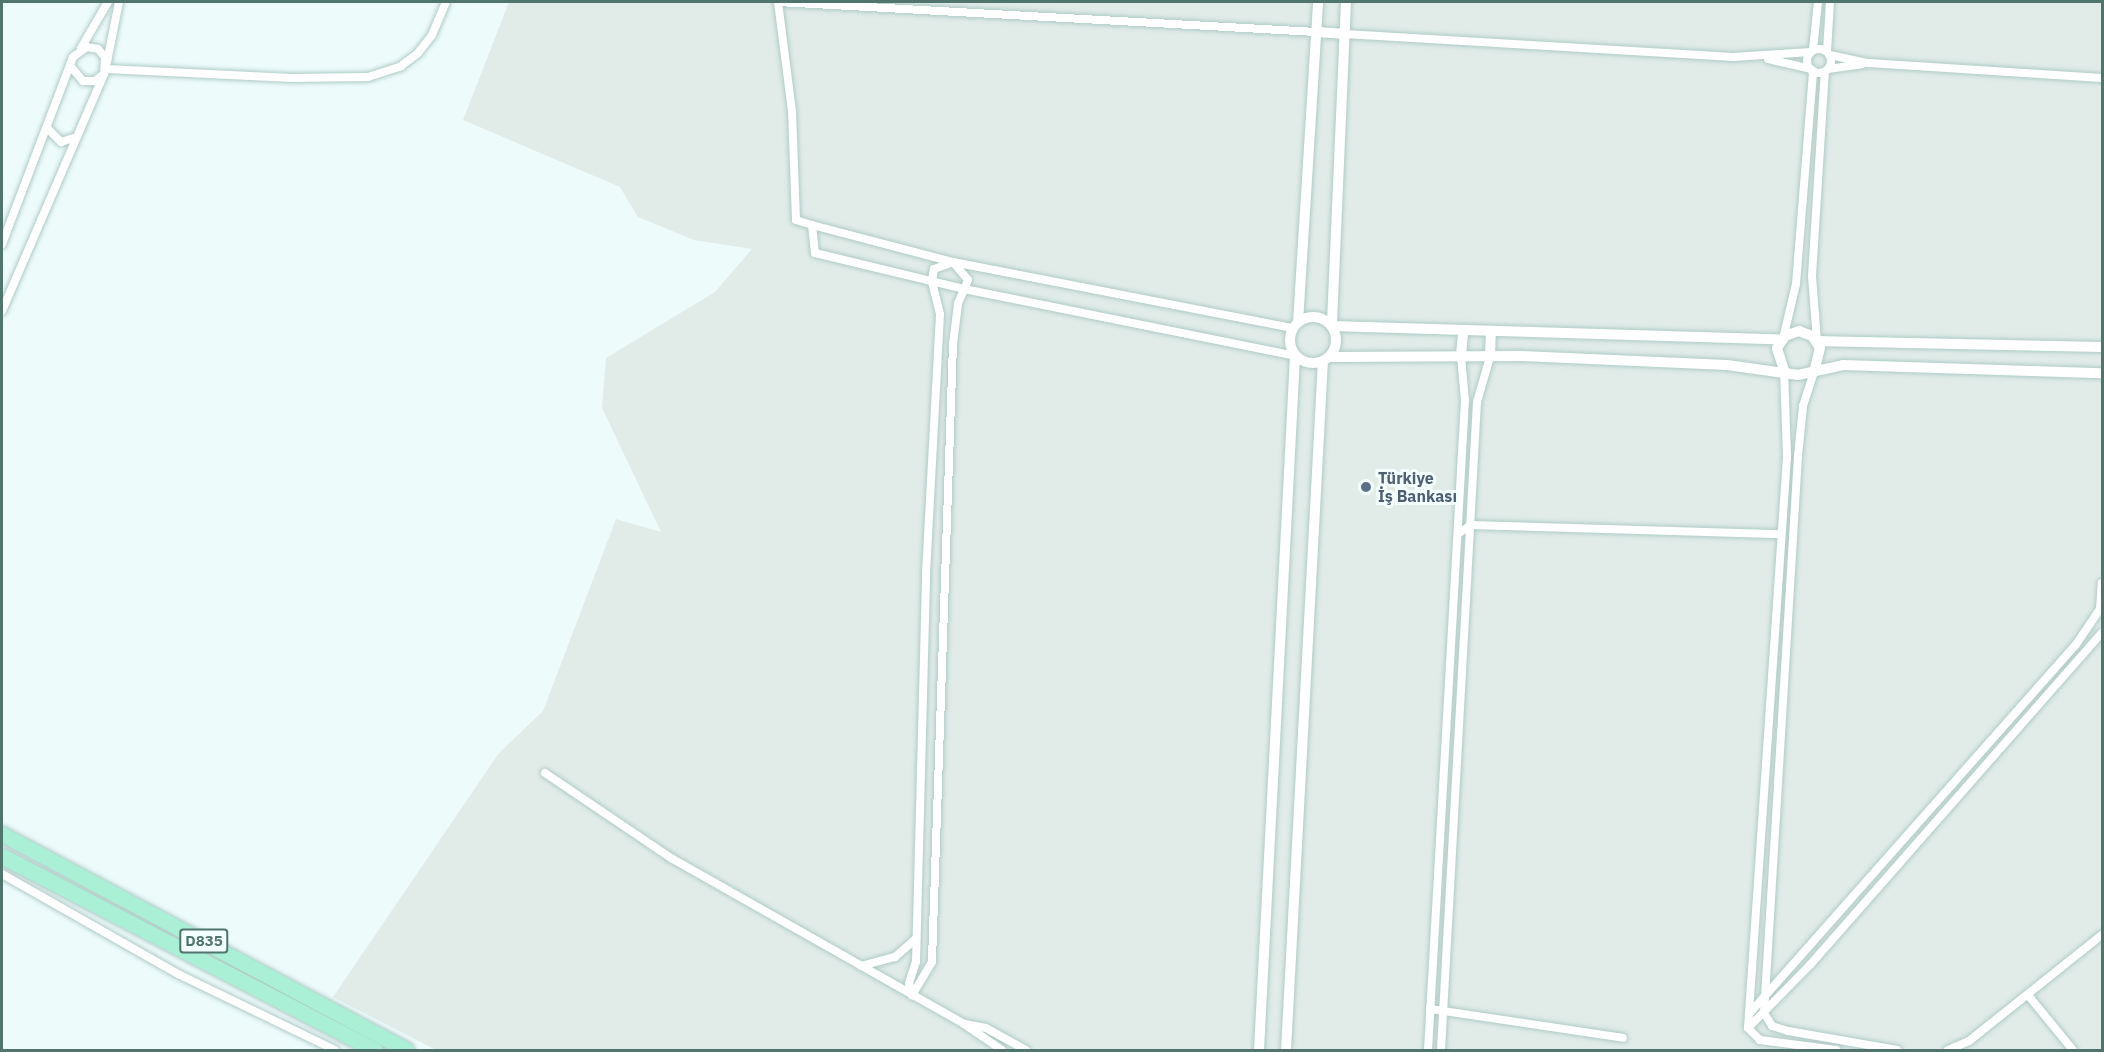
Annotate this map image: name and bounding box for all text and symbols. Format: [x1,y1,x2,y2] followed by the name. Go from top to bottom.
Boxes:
[1378,468,1457,506] place label: Türkiye İş Bankası
[1359,480,1373,494] marker: Türkiye İş Bankası
[178,929,230,953] road number: D835

